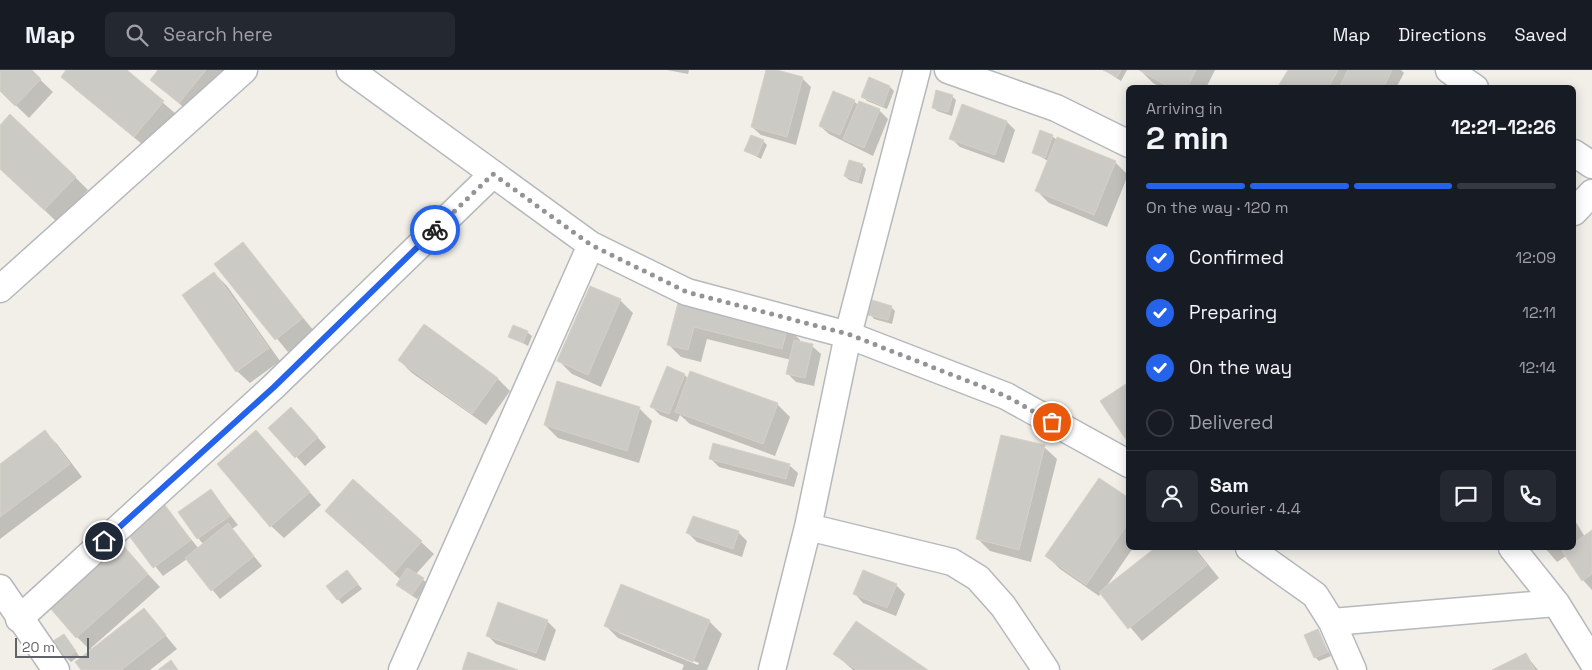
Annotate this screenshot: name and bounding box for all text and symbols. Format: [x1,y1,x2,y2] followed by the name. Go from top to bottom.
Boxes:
[105,12,455,57] search box
[25,19,75,50] text: Map
[123,21,151,49] icon: search
[163,22,273,47] text: Search here
[1333,23,1370,46] text: Map
[1398,23,1487,46] text: Directions
[1515,23,1567,46] text: Saved
[1146,98,1223,119] text: Arriving in
[1451,115,1556,140] text: 12:21–12:26
[1146,118,1229,158] text: 2 min
[1146,197,1289,218] text: On the way · 120 m
[410,205,460,255] courier
[421,216,449,244] icon: bike
[1146,244,1174,272] icon: check
[1189,245,1284,270] text: Confirmed
[1516,247,1556,268] text: 12:09
[1146,299,1174,327] icon: check
[1189,300,1277,325] text: Preparing
[1522,302,1556,323] text: 12:11
[1146,354,1174,382] icon: check
[1189,355,1292,380] text: On the way
[1519,357,1556,378] text: 12:14
[1031,401,1073,443] pin
[1038,408,1066,436] icon: bag
[1189,410,1274,435] text: Delivered
[1146,470,1198,522] button: person
[1440,470,1492,522] button: chat
[1504,470,1556,522] button: phone
[1210,473,1249,498] text: Sam
[1210,498,1301,519] text: Courier · 4.4
[83,520,125,562] pin
[90,527,118,555] icon: home
[15,635,89,658] scale bar
[22,638,55,656] text: 20 m

